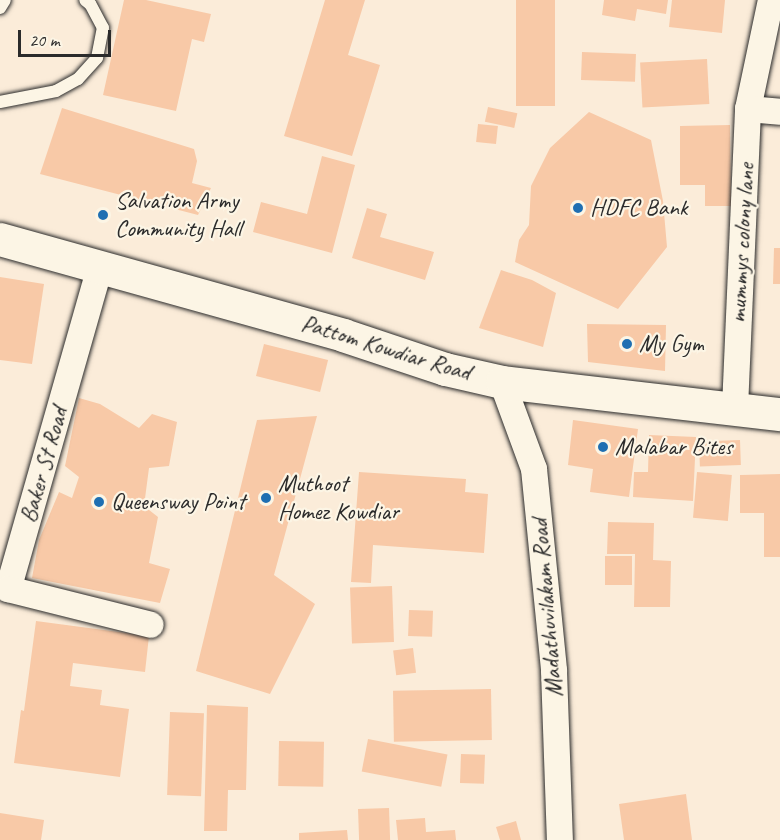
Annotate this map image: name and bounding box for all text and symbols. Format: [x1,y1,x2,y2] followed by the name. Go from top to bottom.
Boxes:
[21,18,114,56] scale bar
[29,29,60,51] text: 20 m
[723,162,761,324] street label: mummys colony lane
[115,187,241,243] place label: Salvation Army Community Hall
[590,194,688,222] place label: HDFC Bank
[571,201,585,215] marker: HDFC Bank
[96,208,110,222] marker: Salvation Army Community Hall
[299,309,473,387] street label: Pattom Kowdiar Road
[639,330,705,358] place label: My Gym
[620,337,634,351] marker: My Gym
[14,403,74,527] street label: Baker St Road
[615,433,732,461] place label: Malabar Bites
[596,440,610,454] marker: Malabar Bites
[278,470,398,526] place label: Muthoot Homez Kowdiar
[111,488,245,516] place label: Queensway Point
[259,491,273,505] marker: Muthoot Homez Kowdiar
[92,495,106,509] marker: Queensway Point
[525,518,569,698] street label: Madathuvilakam Road

